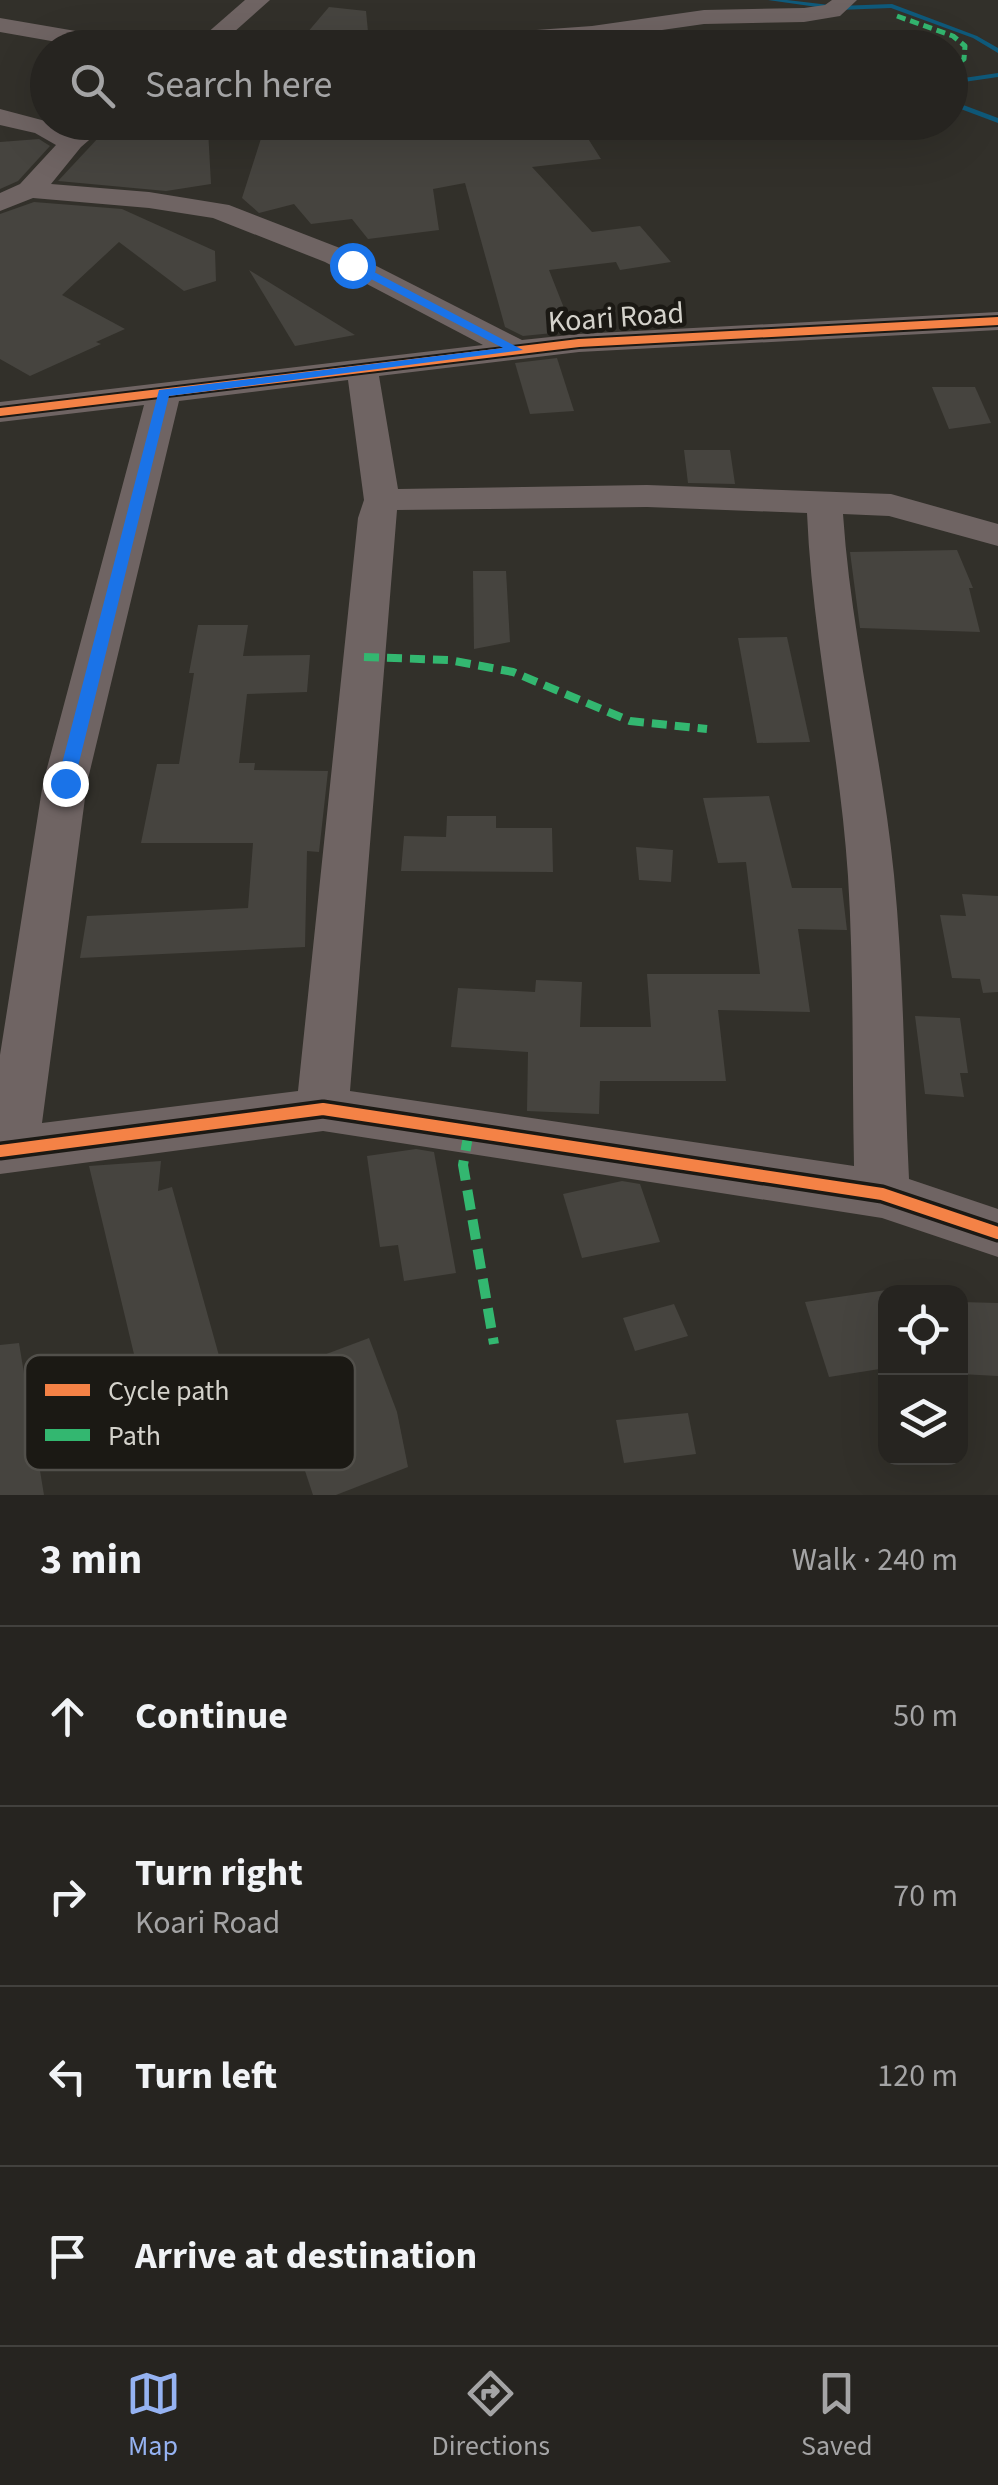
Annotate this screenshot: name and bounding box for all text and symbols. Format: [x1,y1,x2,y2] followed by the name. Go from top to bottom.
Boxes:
[30,30,968,140] search box
[65,58,120,113] icon: search
[145,58,332,112] text: Search here
[330,243,376,289] route start
[547,291,686,344] street label: Koari Road
[43,761,89,807] route end
[878,1285,968,1465] map controls
[878,1285,968,1375] button: locate
[25,1355,355,1470] legend
[108,1371,230,1411] text: Cycle path
[878,1375,968,1465] button: layers
[108,1416,161,1456] text: Path
[40,1530,142,1590] text: 3 min
[792,1537,958,1583] text: Walk · 240 m
[40,1689,95,1744] icon: ahead
[135,1689,288,1743] text: Continue
[893,1693,958,1739] text: 50 m
[135,1846,303,1900] text: Turn right
[40,1869,95,1924] icon: right
[893,1873,958,1919] text: 70 m
[135,1900,280,1946] text: Koari Road
[40,2049,95,2104] icon: left
[135,2049,277,2103] text: Turn left
[877,2053,958,2099] text: 120 m
[40,2229,95,2284] icon: arrive
[135,2229,477,2283] text: Arrive at destination
[126,2366,181,2466] tab: Map
[432,2366,550,2466] tab: Directions
[801,2366,872,2466] tab: Saved

